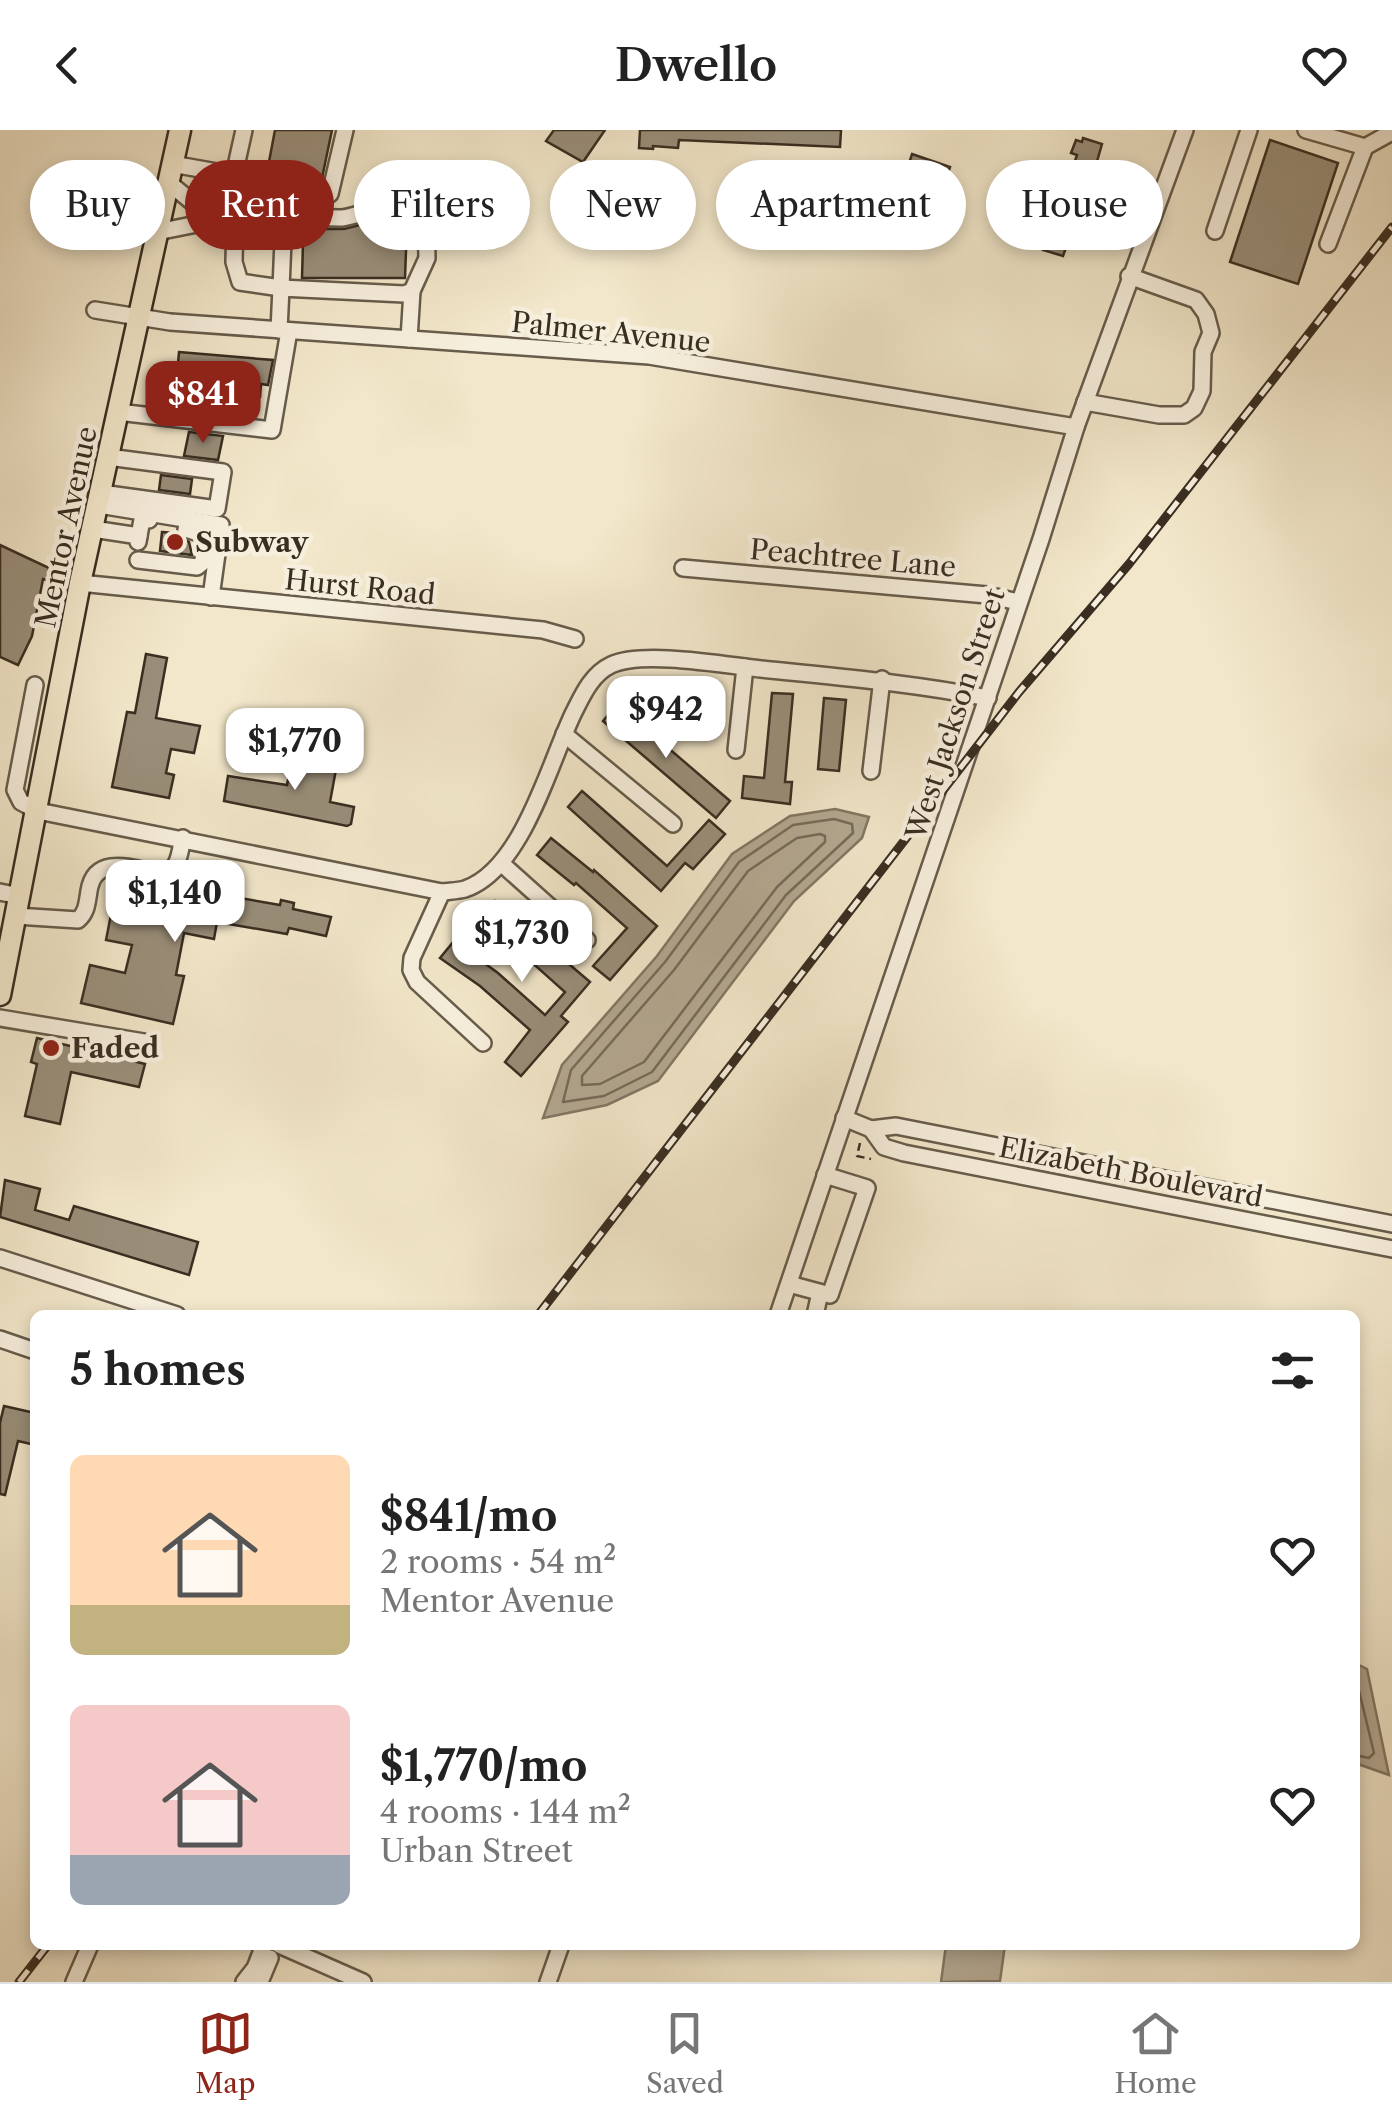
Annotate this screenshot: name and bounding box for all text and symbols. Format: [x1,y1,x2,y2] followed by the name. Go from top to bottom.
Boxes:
[615,37,777,93] text: Dwello
[40,38,95,93] icon: back
[1297,38,1352,93] icon: heart
[30,160,165,250] chip: Buy
[185,160,334,250] chip: Rent
[354,160,530,250] chip: Filters
[550,160,696,250] chip: New
[716,160,966,250] chip: Apartment
[986,160,1163,250] chip: House
[510,305,712,359] street label: Palmer Avenue
[144,361,262,446] pin: $841
[168,374,238,413] text: $841
[28,423,104,631] street label: Mentor Avenue
[195,525,309,559] place label: Subway
[164,531,186,553] marker: Subway
[748,532,958,584] street label: Peachtree Lane
[283,562,437,612] street label: Hurst Road
[898,584,1012,845] street label: West Jackson Street
[607,676,725,761] pin: $942
[629,689,703,728] text: $942
[214,708,376,793] pin: $1,770
[248,721,342,760] text: $1,770
[94,860,256,945] pin: $1,140
[128,873,222,912] text: $1,140
[441,900,603,985] pin: $1,730
[474,913,570,952] text: $1,730
[71,1031,159,1065] place label: Faded
[40,1037,62,1059] marker: Faded
[996,1130,1266,1214] street label: Elizabeth Boulevard
[1265,1343,1320,1398] icon: filters
[70,1344,246,1396] text: 5 homes
[380,1490,557,1542] text: $841/mo
[150,1495,270,1615] icon: home
[1265,1528,1320,1583] icon: heart
[380,1542,616,1581] text: 2 rooms · 54 m²
[380,1581,614,1620] text: Mentor Avenue
[380,1740,588,1792] text: $1,770/mo
[150,1745,270,1865] icon: home
[1265,1778,1320,1833] icon: heart
[380,1792,631,1831] text: 4 rooms · 144 m²
[380,1831,573,1870] text: Urban Street
[195,2006,255,2100] tab: Map
[646,2006,724,2100] tab: Saved
[1114,2006,1197,2100] tab: Home

